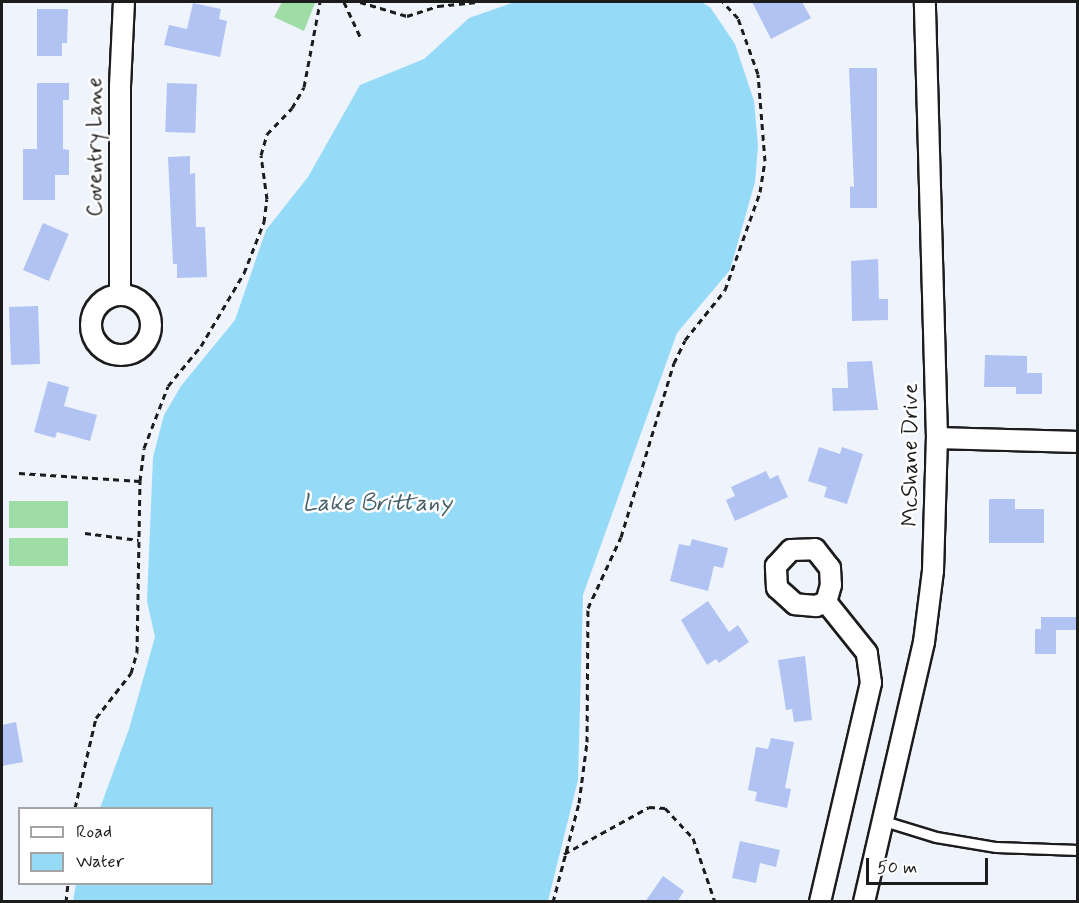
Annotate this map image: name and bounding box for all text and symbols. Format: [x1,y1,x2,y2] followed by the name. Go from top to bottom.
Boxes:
[83,79,109,215] street label: Coventry Lane
[899,385,925,525] street label: McShane Drive
[302,490,452,518] water label: Lake Brittany
[18,807,213,885] legend
[76,820,112,844] text: Road
[869,846,990,884] scale bar
[76,850,124,874] text: Water
[877,856,917,880] text: 50 m

